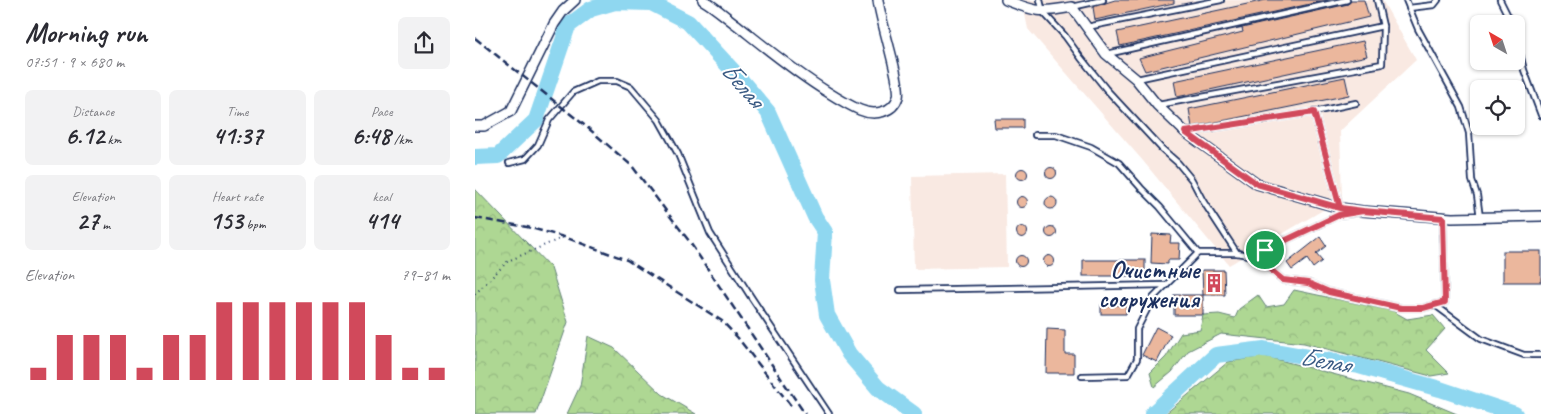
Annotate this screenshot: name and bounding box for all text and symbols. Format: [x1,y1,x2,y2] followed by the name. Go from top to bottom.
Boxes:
[25,15,147,50] text: Morning run
[1470,15,1525,70] north arrow
[1470,15,1525,135] map controls
[398,17,450,69] button: share
[25,52,124,72] text: 07:51 · 9 × 680 m
[714,55,774,117] water label: Белая
[1470,80,1525,135] button: locate
[72,103,114,120] text: Distance
[227,103,248,120] text: Time
[371,103,393,120] text: Pace
[65,120,104,152] text: 6.12
[213,120,262,152] text: 41:37
[351,120,391,152] text: 6:48
[104,131,121,148] text: km
[391,131,412,148] text: /km
[72,188,115,205] text: Elevation
[212,188,263,205] text: Heart rate
[373,188,391,205] text: kcal
[76,205,99,237] text: 27
[210,205,243,237] text: 153
[365,205,399,237] text: 414
[99,216,110,233] text: m
[243,216,265,233] text: bpm
[1244,229,1286,271] pin
[1251,236,1279,264] icon: arrive
[1099,254,1202,315] place label: Очистные сооружения
[25,265,74,285] text: Elevation
[401,265,450,285] text: 79–81 m
[1203,272,1225,294] building icon: Очистные сооружения
[1297,340,1356,382] water label: Белая

